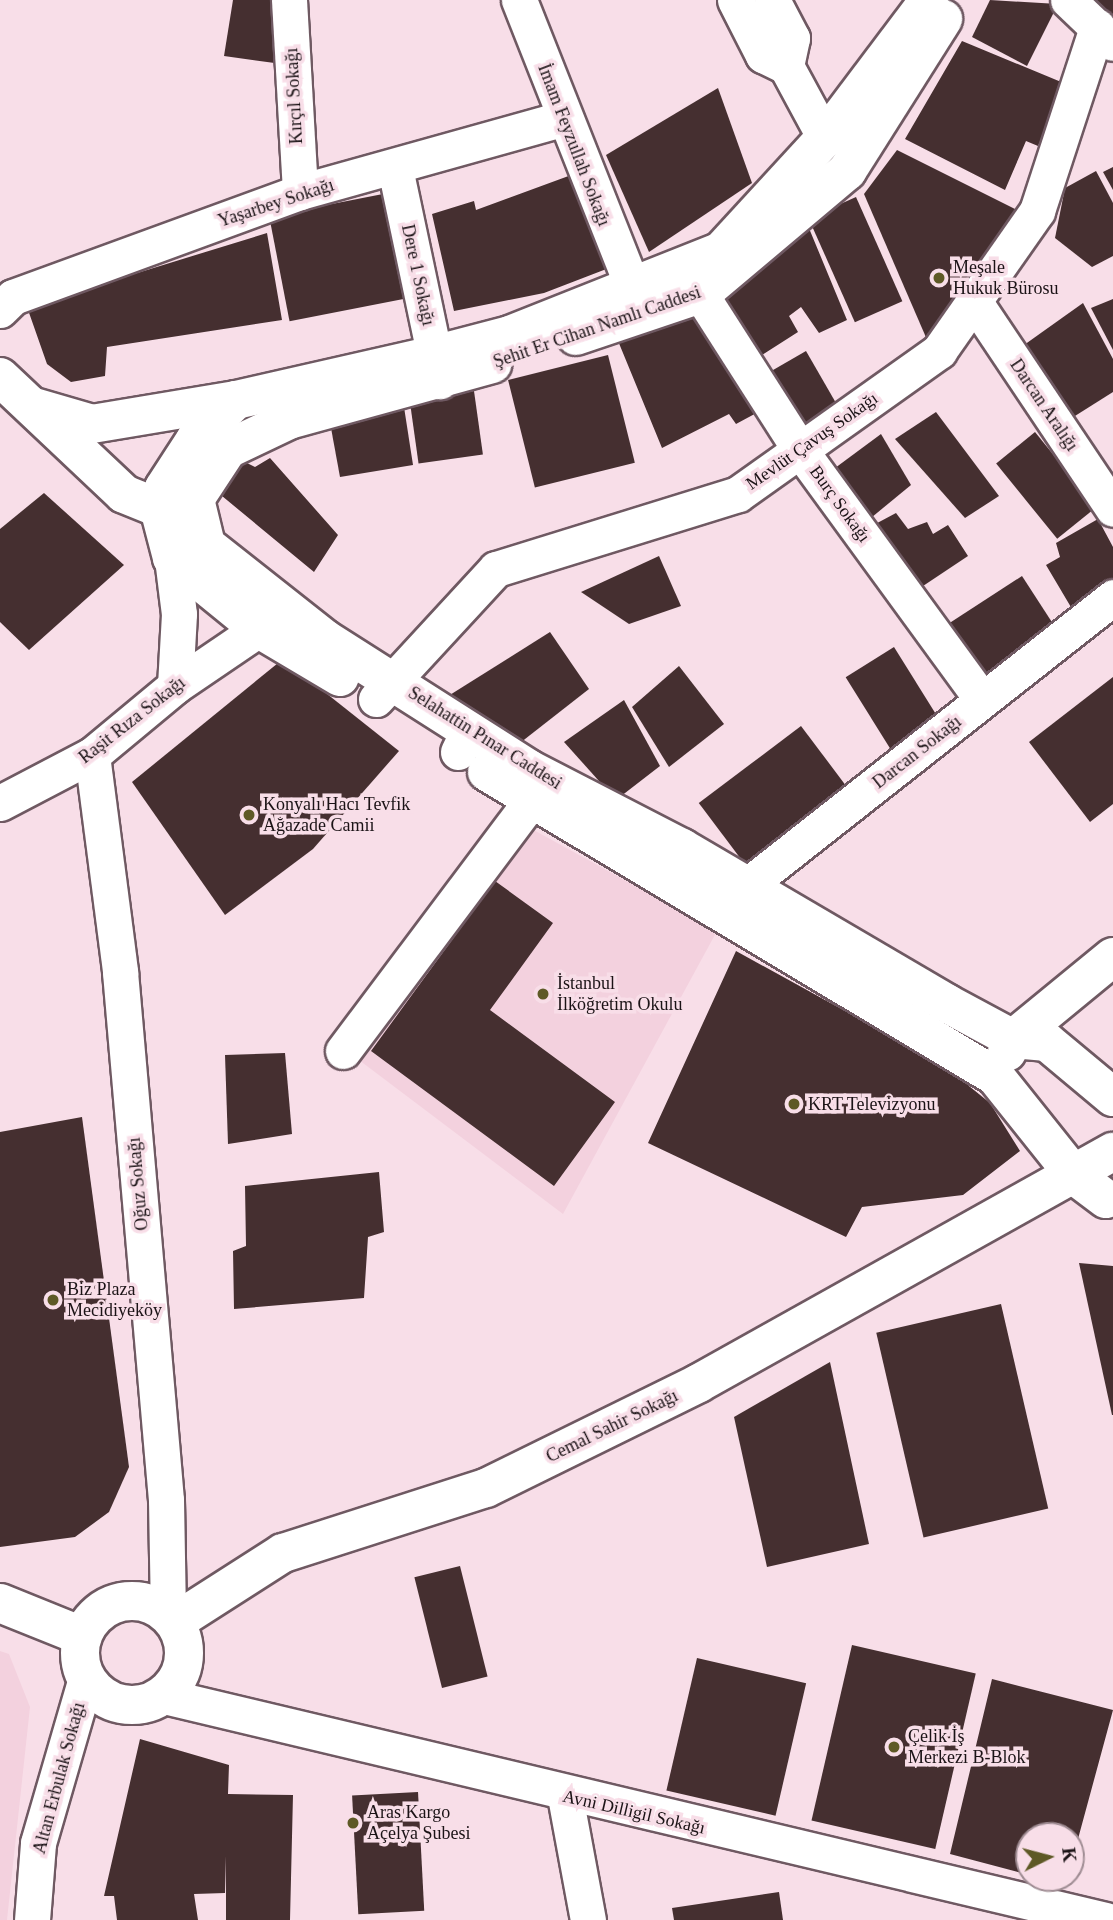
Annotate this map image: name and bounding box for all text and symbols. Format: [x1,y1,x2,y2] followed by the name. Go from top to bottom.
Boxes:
[281,47,307,145] street label: Kırçıl Sokağı
[533,61,615,229] street label: İmam Feyzullah Sokağı
[215,174,337,232] street label: Yaşarbey Sokağı
[397,222,439,328] street label: Dere 1 Sokağı
[953,257,1059,300] place label: Meşale Hukuk Bürosu
[931,270,947,286] marker: Meşale Hukuk Bürosu
[490,281,704,373] street label: Şehit Er Cihan Namlı Caddesi
[1005,354,1083,456] street label: Darcan Aralığı
[742,387,882,495] street label: Mevlüt Çavuş Sokağı
[805,461,875,547] street label: Burç Sokağı
[75,672,189,768] street label: Raşit Rıza Sokağı
[404,682,566,794] street label: Selahattin Pınar Caddesi
[868,711,966,793] street label: Darcan Sokağı
[263,794,411,836] place label: Konyalı Hacı Tevfik Ağazade Camii
[241,807,257,823] marker: Konyalı Hacı Tevfik Ağazade Camii
[557,973,682,1016] place label: İstanbul İlköğretim Okulu
[535,986,551,1002] marker: İstanbul İlköğretim Okulu
[808,1093,936,1115] place label: KRT Televizyonu
[786,1096,802,1112] marker: KRT Televizyonu
[123,1136,153,1232] street label: Oğuz Sokağı
[67,1279,162,1322] place label: Biz Plaza Mecidiyeköy
[45,1292,61,1308] marker: Biz Plaza Mecidiyeköy
[543,1385,681,1467] street label: Cemal Sahir Sokağı
[28,1700,90,1856] street label: Altan Erbulak Sokağı
[908,1726,1025,1768] place label: Çelik İş Merkezi B-Blok
[886,1739,902,1755] marker: Çelik İş Merkezi B-Blok
[561,1785,707,1839] street label: Avni Dilligil Sokağı
[367,1802,470,1844] place label: Aras Kargo Açelya Şubesi
[345,1815,361,1831] marker: Aras Kargo Açelya Şubesi
[1015,1822,1085,1892] north arrow
[1058,1847,1081,1863] text: K

